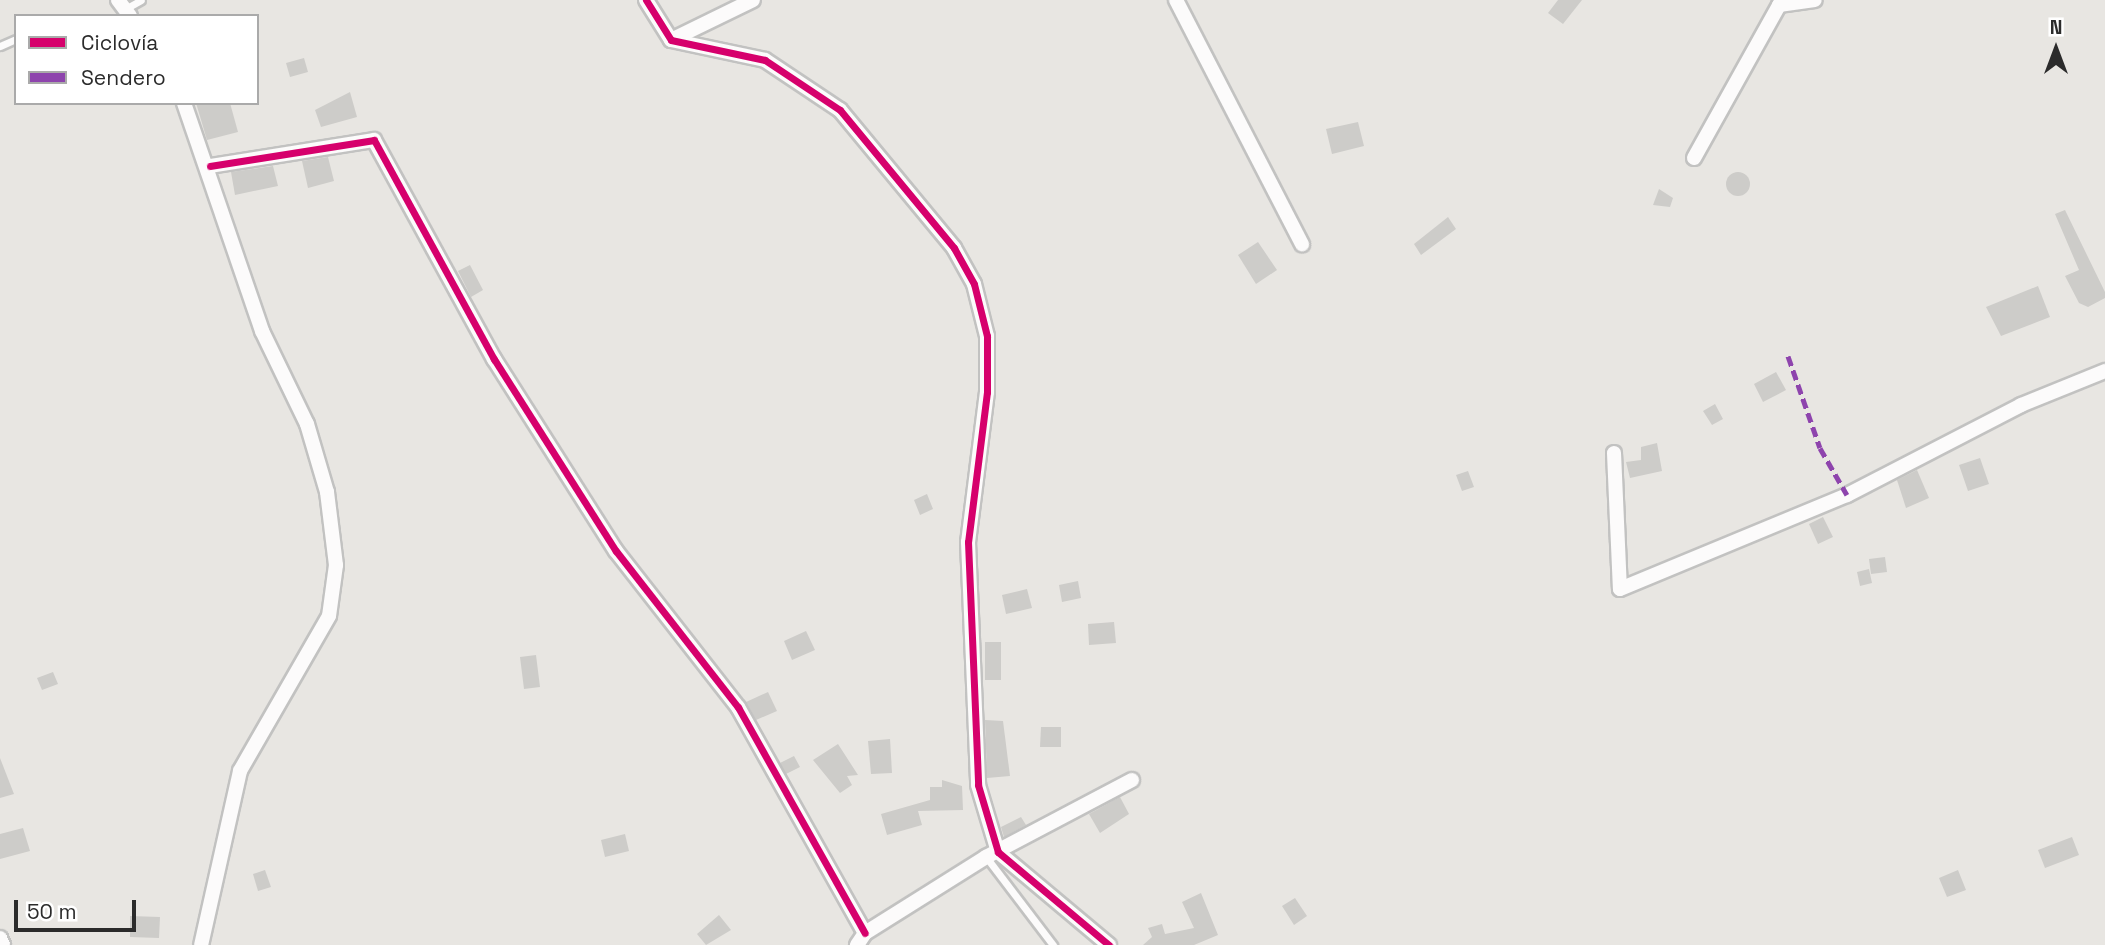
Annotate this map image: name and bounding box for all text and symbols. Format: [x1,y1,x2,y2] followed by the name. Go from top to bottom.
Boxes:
[14,14,259,105] legend
[2021,14,2091,84] north arrow
[2050,15,2062,40] text: N
[81,29,158,56] text: Ciclovía
[81,64,166,91] text: Sendero
[18,886,140,930] scale bar
[27,898,77,925] text: 50 m

